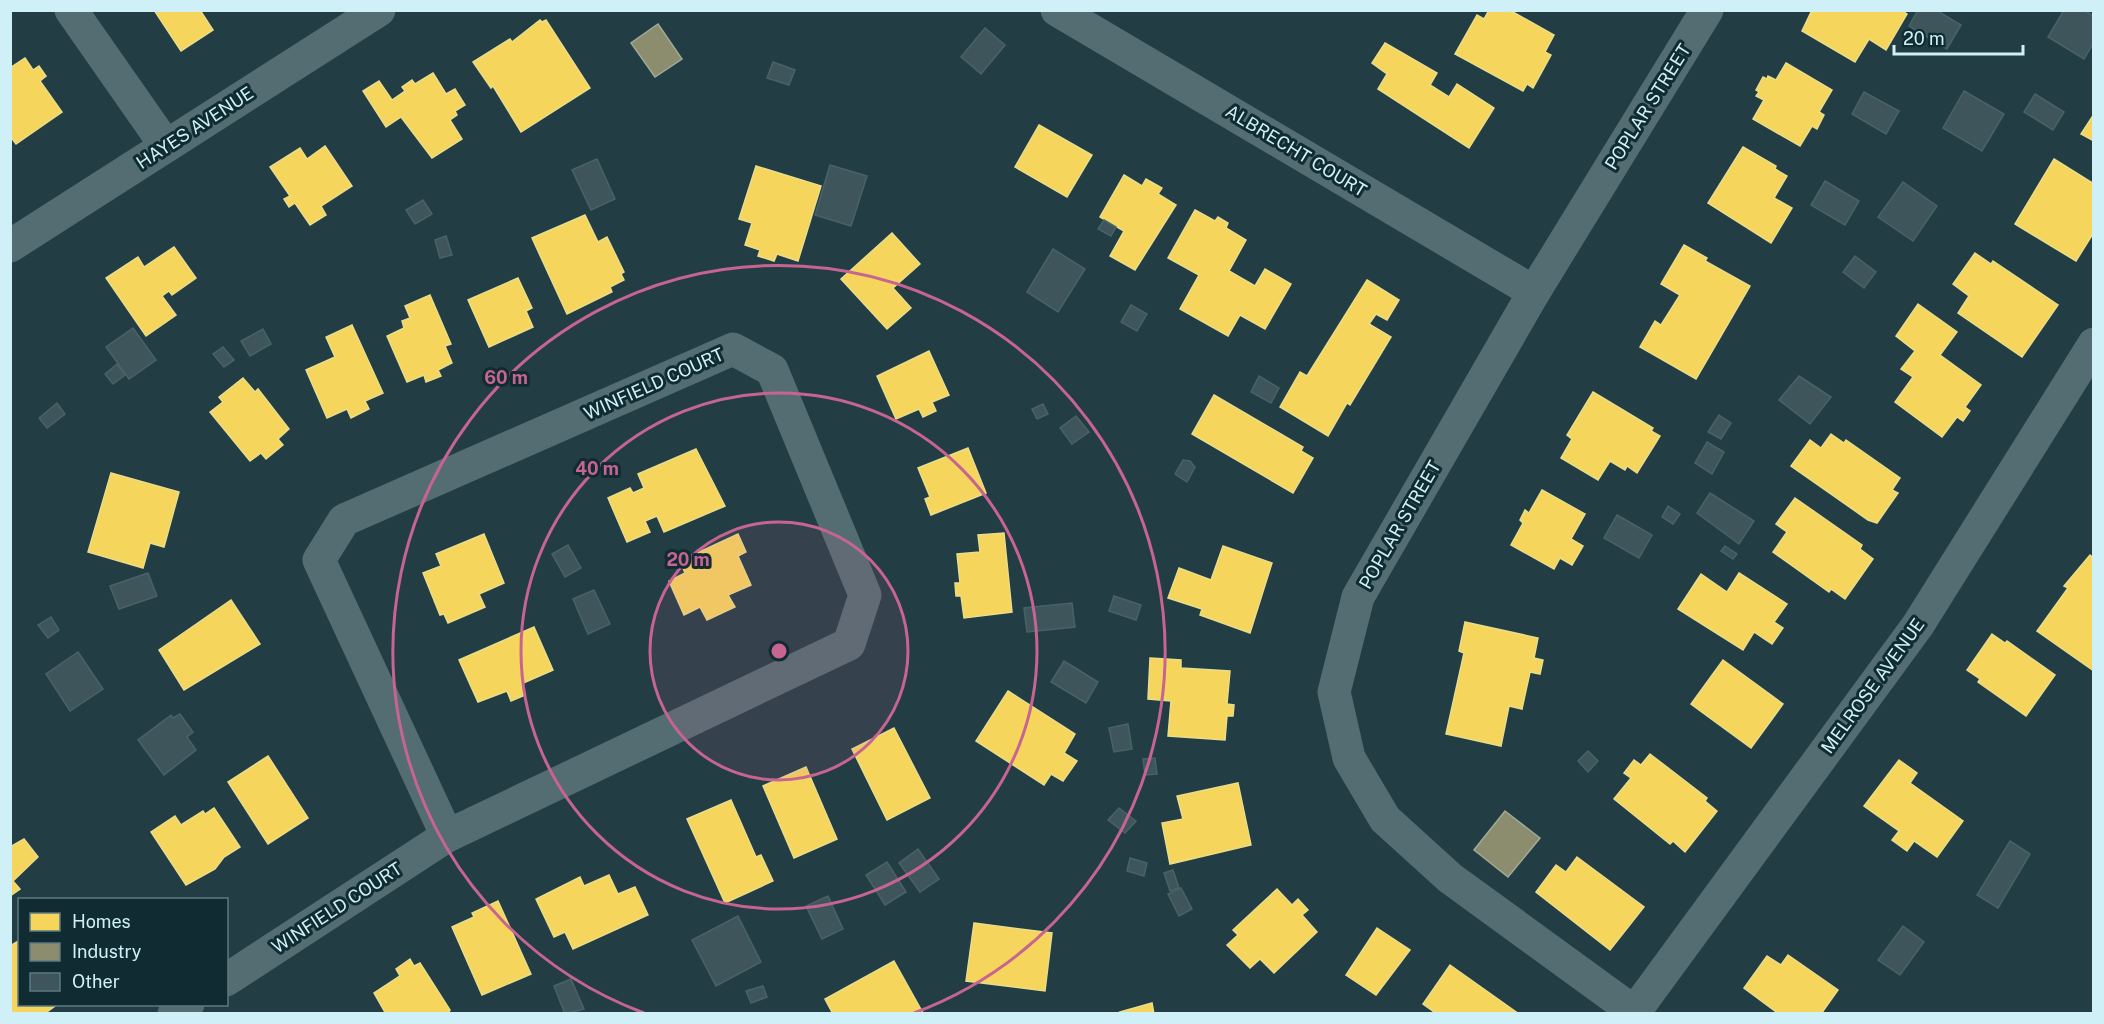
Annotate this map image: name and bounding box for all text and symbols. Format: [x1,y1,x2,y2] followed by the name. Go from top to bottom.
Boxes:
[1894,18,2023,56] scale bar
[1903,28,1945,49] text: 20 m
[1600,40,1695,173] street label: POPLAR STREET
[132,82,257,173] street label: HAYES AVENUE
[1222,100,1371,201] street label: ALBRECHT COURT
[581,343,727,424] street label: WINFIELD COURT
[484,367,528,388] text: 60 m
[1354,457,1445,592] street label: POPLAR STREET
[575,458,619,479] text: 40 m
[666,549,710,570] text: 20 m
[1817,614,1929,757] street label: MELROSE AVENUE
[769,641,789,661] centre of rings
[268,858,406,957] street label: WINFIELD COURT
[18,898,228,1006] legend
[72,911,131,932] text: Homes
[72,941,142,962] text: Industry
[72,971,120,992] text: Other

